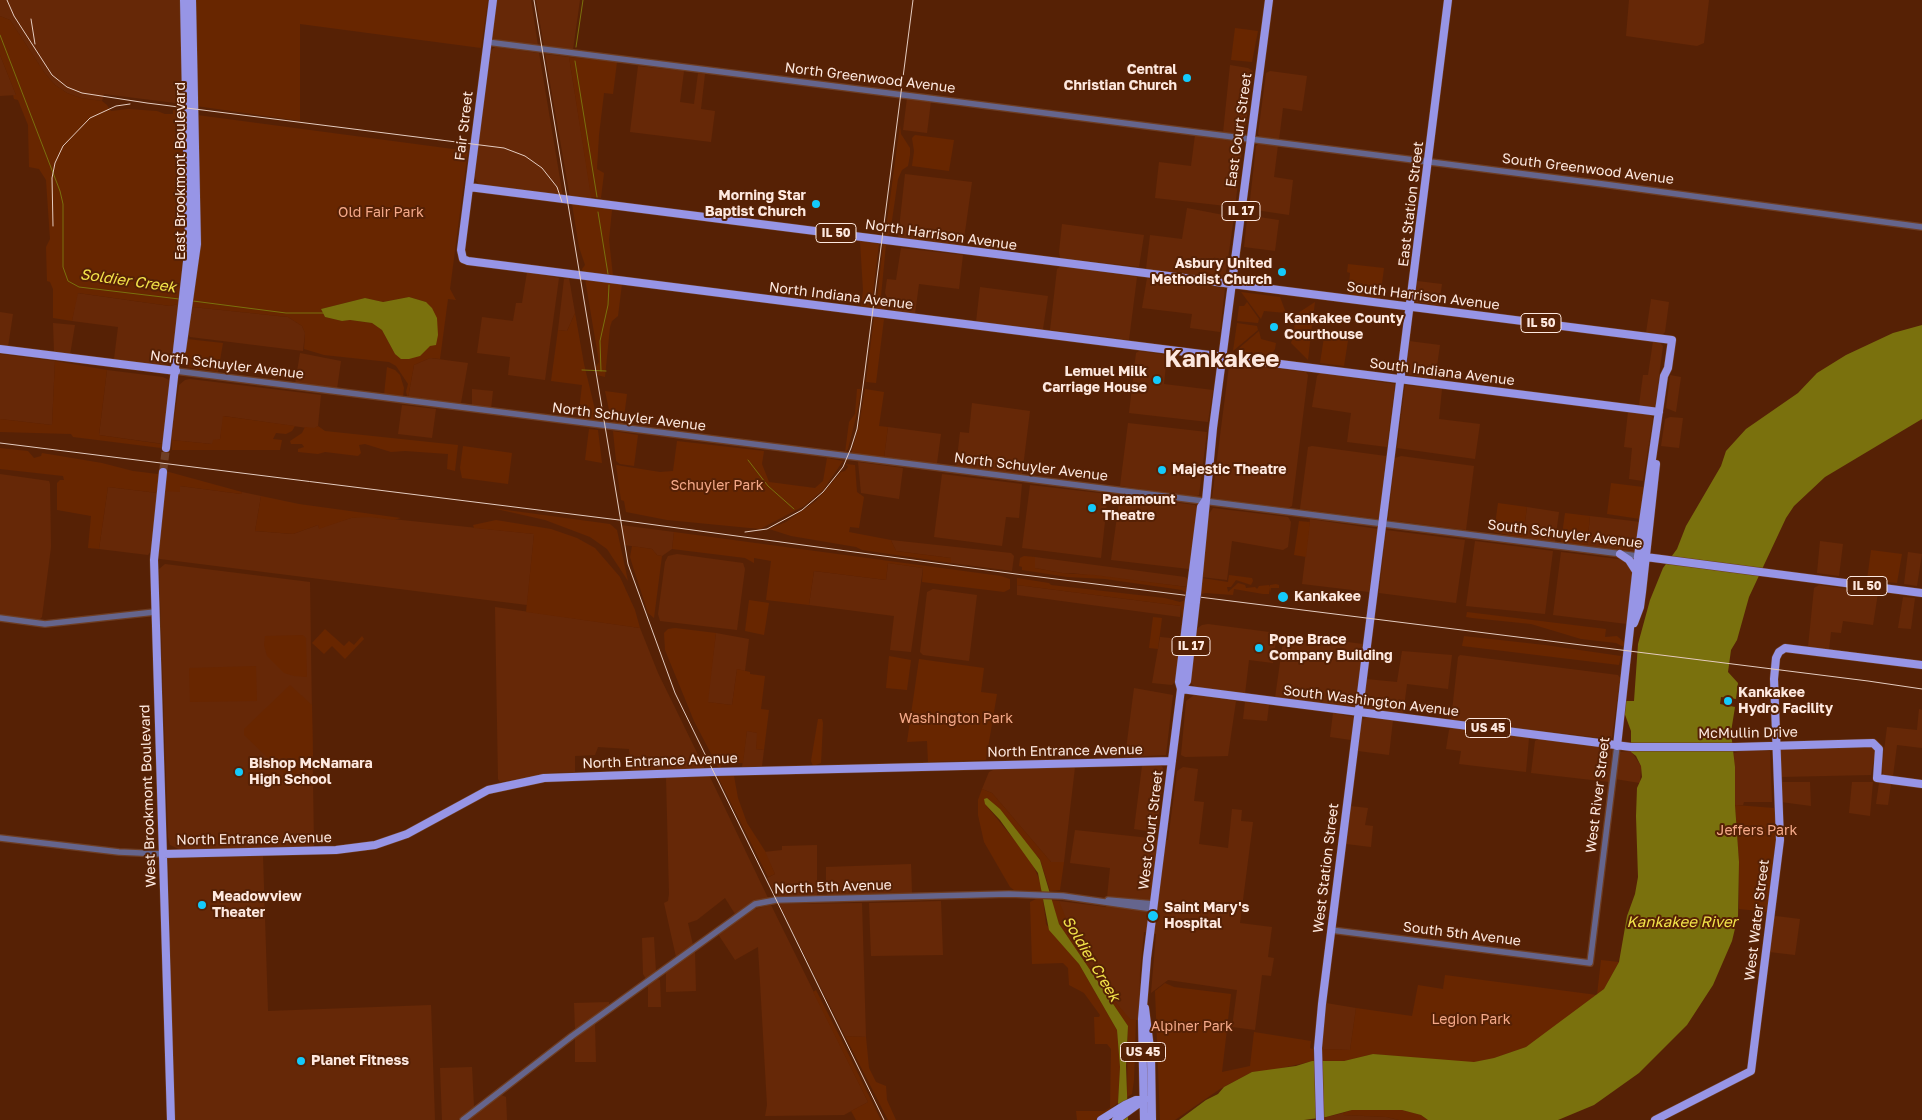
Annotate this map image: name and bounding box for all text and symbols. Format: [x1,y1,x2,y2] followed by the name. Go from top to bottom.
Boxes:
[784,59,956,97] street label: North Greenwood Avenue
[1063,62,1177,94] place label: Central Christian Church
[1181,72,1193,84] marker: Central Christian Church
[1223,72,1255,188] street label: East Court Street
[173,82,189,260] street label: East Brookmont Boulevard
[451,90,477,162] street label: Fair Street
[1395,140,1427,268] street label: East Station Street
[1501,150,1675,188] street label: South Greenwood Avenue
[705,188,806,220] place label: Morning Star Baptist Church
[810,198,822,210] marker: Morning Star Baptist Church
[1222,202,1260,220] road number: IL 17
[338,205,424,221] park label: Old Fair Park
[864,216,1018,254] street label: North Harrison Avenue
[816,224,856,242] road number: IL 50
[1151,256,1272,288] place label: Asbury United Methodist Church
[79,265,177,297] water label: Soldier Creek
[1276,266,1288,278] marker: Asbury United Methodist Church
[1345,278,1501,314] street label: South Harrison Avenue
[768,279,914,313] street label: North Indiana Avenue
[1284,311,1404,344] place label: Kankakee County Courthouse
[1521,314,1561,332] road number: IL 50
[1268,321,1280,333] marker: Kankakee County Courthouse
[1165,345,1279,373] district label: Kankakee
[149,347,305,383] street label: North Schuyler Avenue
[1368,355,1516,389] street label: South Indiana Avenue
[1042,364,1147,397] place label: Lemuel Milk Carriage House
[1151,374,1163,386] marker: Lemuel Milk Carriage House
[551,399,707,435] street label: North Schuyler Avenue
[953,449,1109,485] street label: North Schuyler Avenue
[1172,462,1286,478] place label: Majestic Theatre
[1156,464,1168,476] marker: Majestic Theatre
[670,478,764,494] park label: Schuyler Park
[1102,492,1176,524] place label: Paramount Theatre
[1086,502,1098,514] marker: Paramount Theatre
[1487,516,1643,552] street label: South Schuyler Avenue
[1847,576,1887,596] road number: IL 50
[1294,589,1361,605] place label: Kankakee
[1276,590,1290,604] marker: Kankakee
[1269,632,1393,664] place label: Pope Brace Company Building
[1172,636,1210,656] road number: IL 17
[1253,642,1265,654] marker: Pope Brace Company Building
[1282,682,1460,720] street label: South Washington Avenue
[1738,685,1833,718] place label: Kankakee Hydro Facility
[1722,695,1734,707] marker: Kankakee Hydro Facility
[136,704,160,888] street label: West Brookmont Boulevard
[899,711,1013,727] park label: Washington Park
[1466,718,1510,738] road number: US 45
[1698,724,1798,742] street label: McMullin Drive
[1583,736,1613,854] street label: West River Street
[987,741,1143,761] street label: North Entrance Avenue
[582,750,738,772] street label: North Entrance Avenue
[249,756,373,789] place label: Bishop McNamara High School
[233,766,245,778] marker: Bishop McNamara High School
[1135,769,1167,891] street label: West Court Street
[1310,802,1342,934] street label: West Station Street
[1717,823,1797,839] park label: Jeffers Park
[176,829,332,849] street label: North Entrance Avenue
[1741,858,1773,982] street label: West Water Street
[774,877,892,897] street label: North 5th Avenue
[212,889,302,922] place label: Meadowview Theater
[196,899,208,911] marker: Meadowview Theater
[1164,900,1249,932] place label: Saint Mary's Hospital
[1146,909,1160,923] marker: Saint Mary's Hospital
[1058,913,1124,1005] water label: Soldier Creek
[1627,913,1737,931] water label: Kankakee River
[1402,918,1522,950] street label: South 5th Avenue
[1431,1012,1511,1028] park label: Legion Park
[1151,1019,1233,1035] park label: Alpiner Park
[1120,1042,1166,1062] road number: US 45
[311,1053,409,1069] place label: Planet Fitness
[295,1055,307,1067] marker: Planet Fitness

